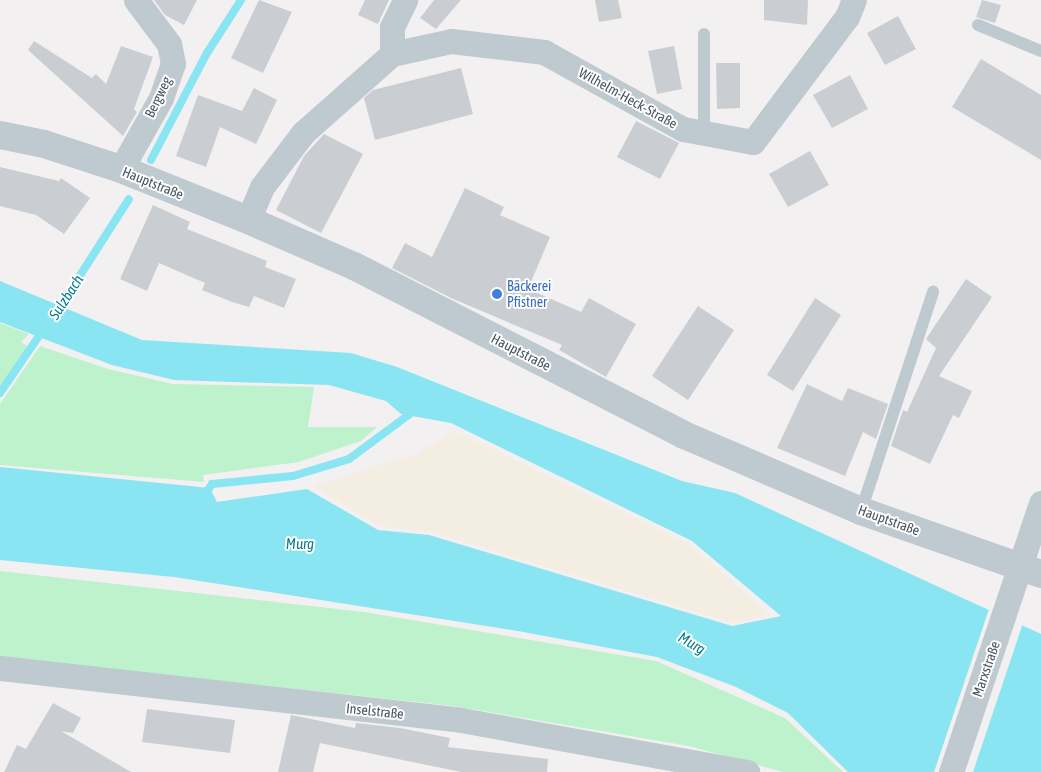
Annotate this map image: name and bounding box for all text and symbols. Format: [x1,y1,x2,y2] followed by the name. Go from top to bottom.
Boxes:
[576,64,680,132] street label: Wilhelm-Heck-Straße
[141,74,175,120] street label: Bergweg
[120,163,186,203] street label: Hauptstraße
[45,271,87,323] water label: Sulzbach
[507,278,551,310] place label: Bäckerei Pfistner
[491,288,503,300] marker: Bäckerei Pfistner
[489,330,553,374] street label: Hauptstraße
[856,501,922,539] street label: Hauptstraße
[286,535,314,553] water label: Murg
[675,628,709,658] water label: Murg
[969,639,1003,699] street label: Marxstraße
[345,700,405,722] street label: Inselstraße

